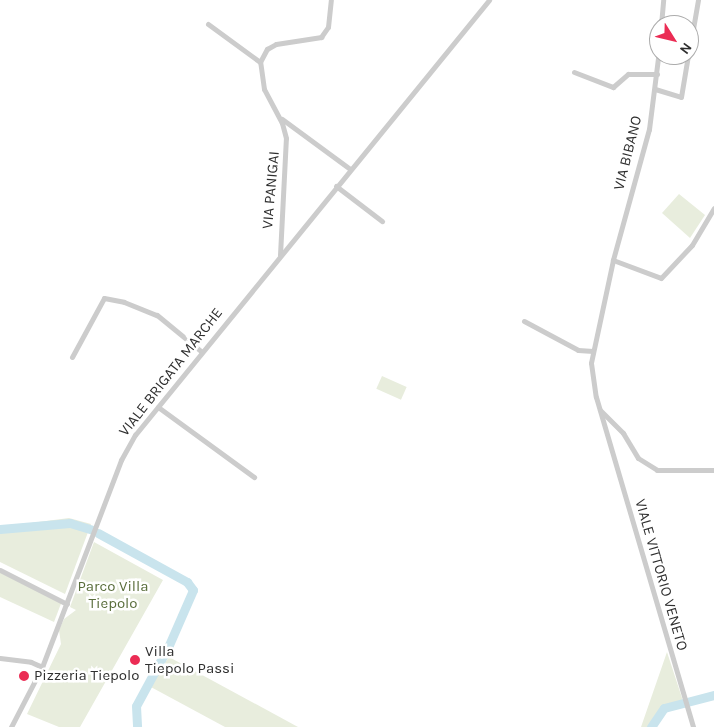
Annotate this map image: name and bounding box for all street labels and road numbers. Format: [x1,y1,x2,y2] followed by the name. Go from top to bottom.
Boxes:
[610,114,646,192] street label: VIA BIBANO
[259,150,283,230] street label: VIA PANIGAI
[115,304,227,440] street label: VIALE BRIGATA MARCHE
[631,497,691,653] street label: VIALE VITTORIO VENETO

